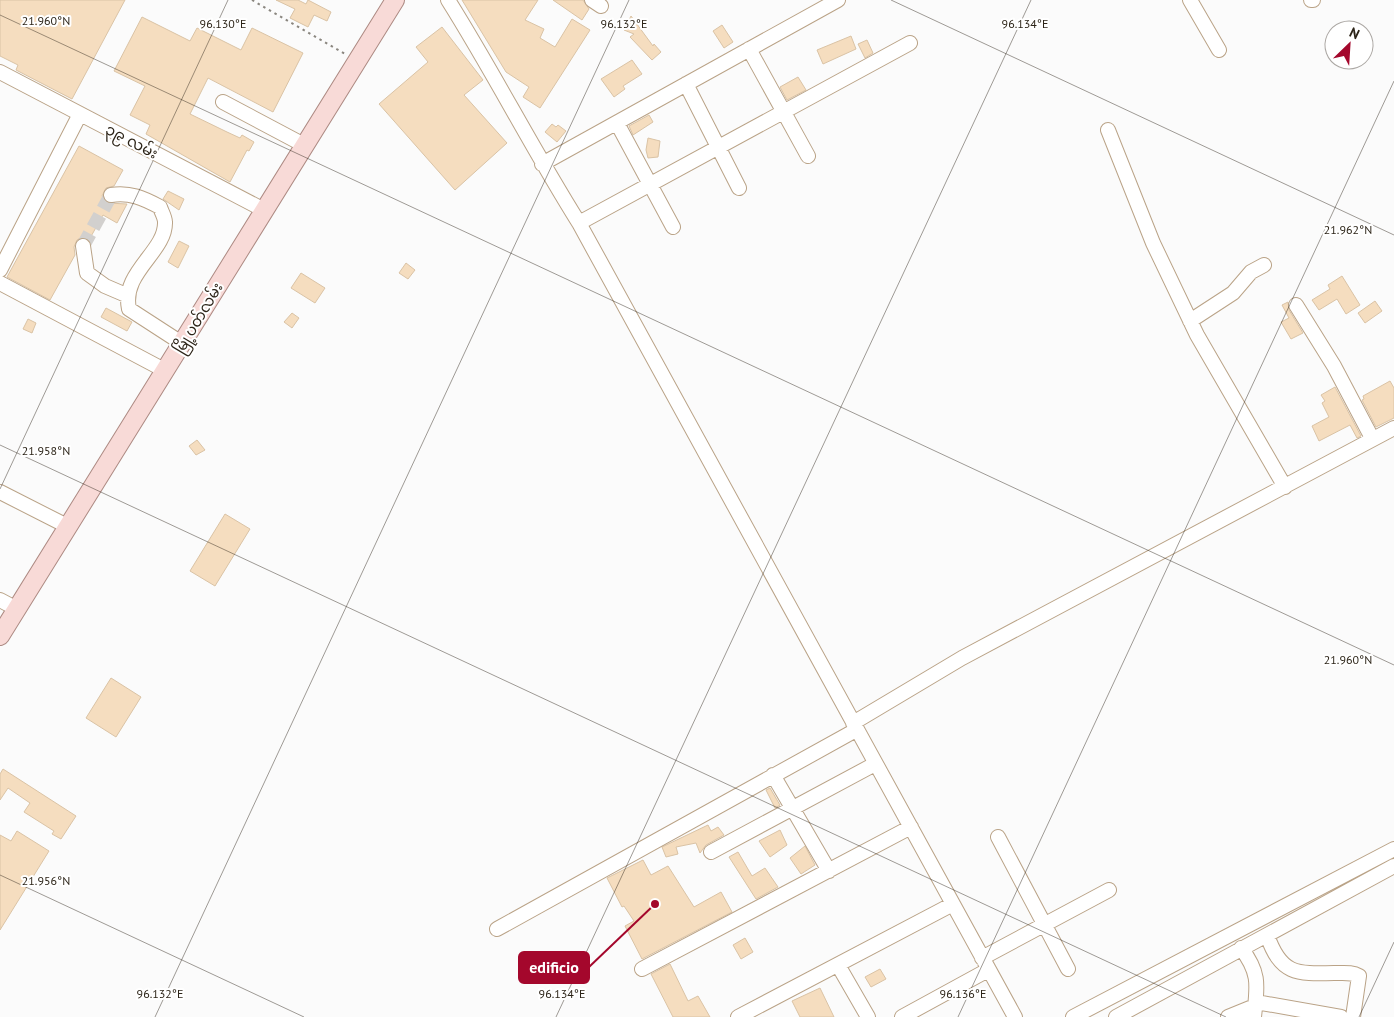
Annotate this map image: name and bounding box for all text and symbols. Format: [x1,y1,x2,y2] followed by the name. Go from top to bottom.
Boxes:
[22,13,70,28] text: 21.960°N
[200,16,246,31] text: 96.130°E
[601,16,647,31] text: 96.132°E
[1002,16,1048,31] text: 96.134°E
[1324,20,1374,70] north arrow
[1347,23,1362,43] text: N
[101,119,161,165] street label: ၃၉ လမ်း
[1324,222,1372,237] text: 21.962°N
[169,279,229,359] street label: မြို့ပတ်လမ်း
[22,443,70,458] text: 21.958°N
[1324,652,1372,667] text: 21.960°N
[22,873,70,888] text: 21.956°N
[519,952,589,983] callout: edificio
[529,957,579,977] text: edificio
[137,986,183,1001] text: 96.132°E
[539,986,585,1001] text: 96.134°E
[940,986,986,1001] text: 96.136°E

